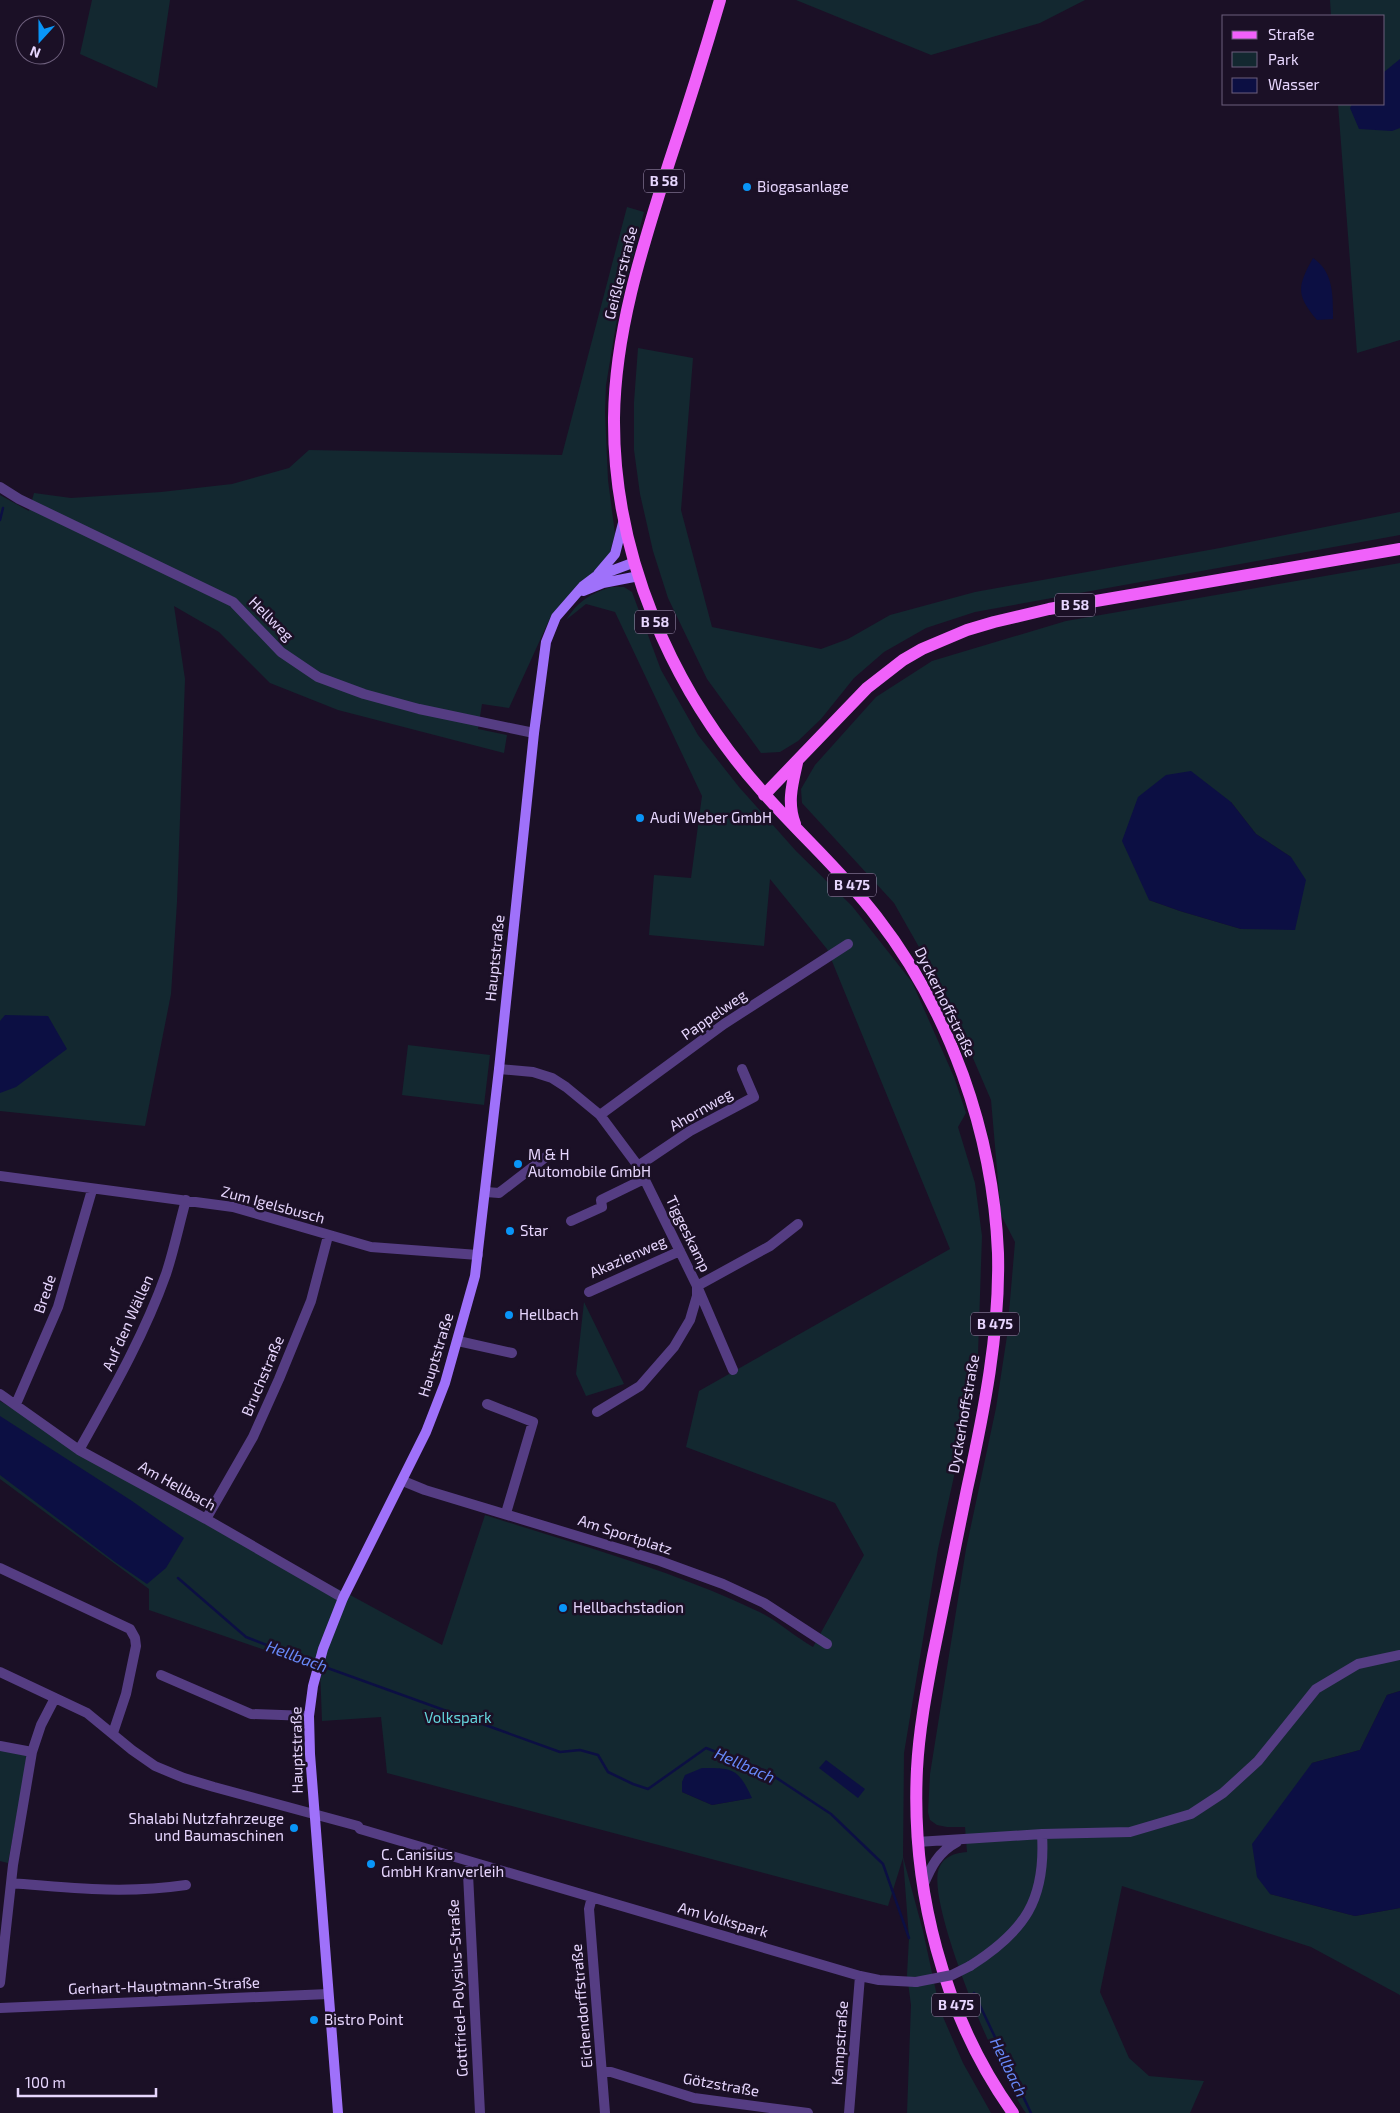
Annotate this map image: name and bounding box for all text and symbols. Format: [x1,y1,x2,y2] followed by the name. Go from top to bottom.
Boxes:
[15,15,65,65] north arrow
[1222,15,1385,105] legend
[1268,25,1314,43] text: Straße
[27,43,43,62] text: N
[1268,50,1299,68] text: Park
[1268,75,1320,93] text: Wasser
[644,170,684,192] road number: B 58
[757,177,849,195] place label: Biogasanlage
[741,181,753,193] marker: Biogasanlage
[600,224,640,321] street label: Geißlerstraße
[246,592,298,645] street label: Hellweg
[1055,594,1095,616] road number: B 58
[635,610,675,634] road number: B 58
[650,808,772,826] place label: Audi Weber GmbH
[634,812,646,824] marker: Audi Weber GmbH
[828,874,876,896] road number: B 475
[481,914,508,1002] street label: Hauptstraße
[911,944,980,1060] street label: Dyckerhoffstraße
[677,985,750,1043] street label: Pappelweg
[666,1084,736,1134] street label: Ahornweg
[528,1145,651,1180] place label: M & H Automobile GmbH
[512,1158,524,1170] marker: M & H Automobile GmbH
[219,1182,327,1227] street label: Zum Igelsbusch
[663,1193,715,1275] street label: Tiggeskamp
[520,1221,548,1239] place label: Star
[504,1225,516,1237] marker: Star
[586,1231,669,1281] street label: Akazienweg
[29,1272,59,1315] street label: Brede
[98,1272,156,1373] street label: Auf den Wällen
[519,1305,579,1323] place label: Hellbach
[503,1309,515,1321] marker: Hellbach
[414,1310,456,1399] street label: Hauptstraße
[971,1312,1019,1336] road number: B 475
[237,1333,287,1419] street label: Bruchstraße
[944,1353,982,1475] street label: Dyckerhoffstraße
[136,1456,219,1514] street label: Am Hellbach
[576,1510,675,1558] street label: Am Sportplatz
[573,1598,684,1616] place label: Hellbachstadion
[557,1602,569,1614] marker: Hellbachstadion
[264,1636,330,1675] water label: Hellbach
[286,1706,306,1794] street label: Hauptstraße
[424,1708,492,1726] park label: Volkspark
[712,1743,778,1786] water label: Hellbach
[129,1809,284,1844] place label: Shalabi Nutzfahrzeuge und Baumaschinen
[288,1822,300,1834] marker: Shalabi Nutzfahrzeuge und Baumaschinen
[381,1845,504,1880] place label: C. Canisius GmbH Kranverleih
[365,1858,377,1870] marker: C. Canisius GmbH Kranverleih
[676,1898,771,1941] street label: Am Volkspark
[443,1899,471,2077] street label: Gottfried-Polysius-Straße
[567,1943,595,2069] street label: Eichendorffstraße
[68,1973,260,1997] street label: Gerhart-Hauptmann-Straße
[932,1994,980,2016] road number: B 475
[827,2000,851,2086] street label: Kampstraße
[324,2010,404,2028] place label: Bistro Point
[308,2014,320,2026] marker: Bistro Point
[987,2034,1032,2100] water label: Hellbach
[18,2066,155,2098] scale bar
[682,2068,761,2100] street label: Götzstraße
[25,2073,66,2091] text: 100 m

